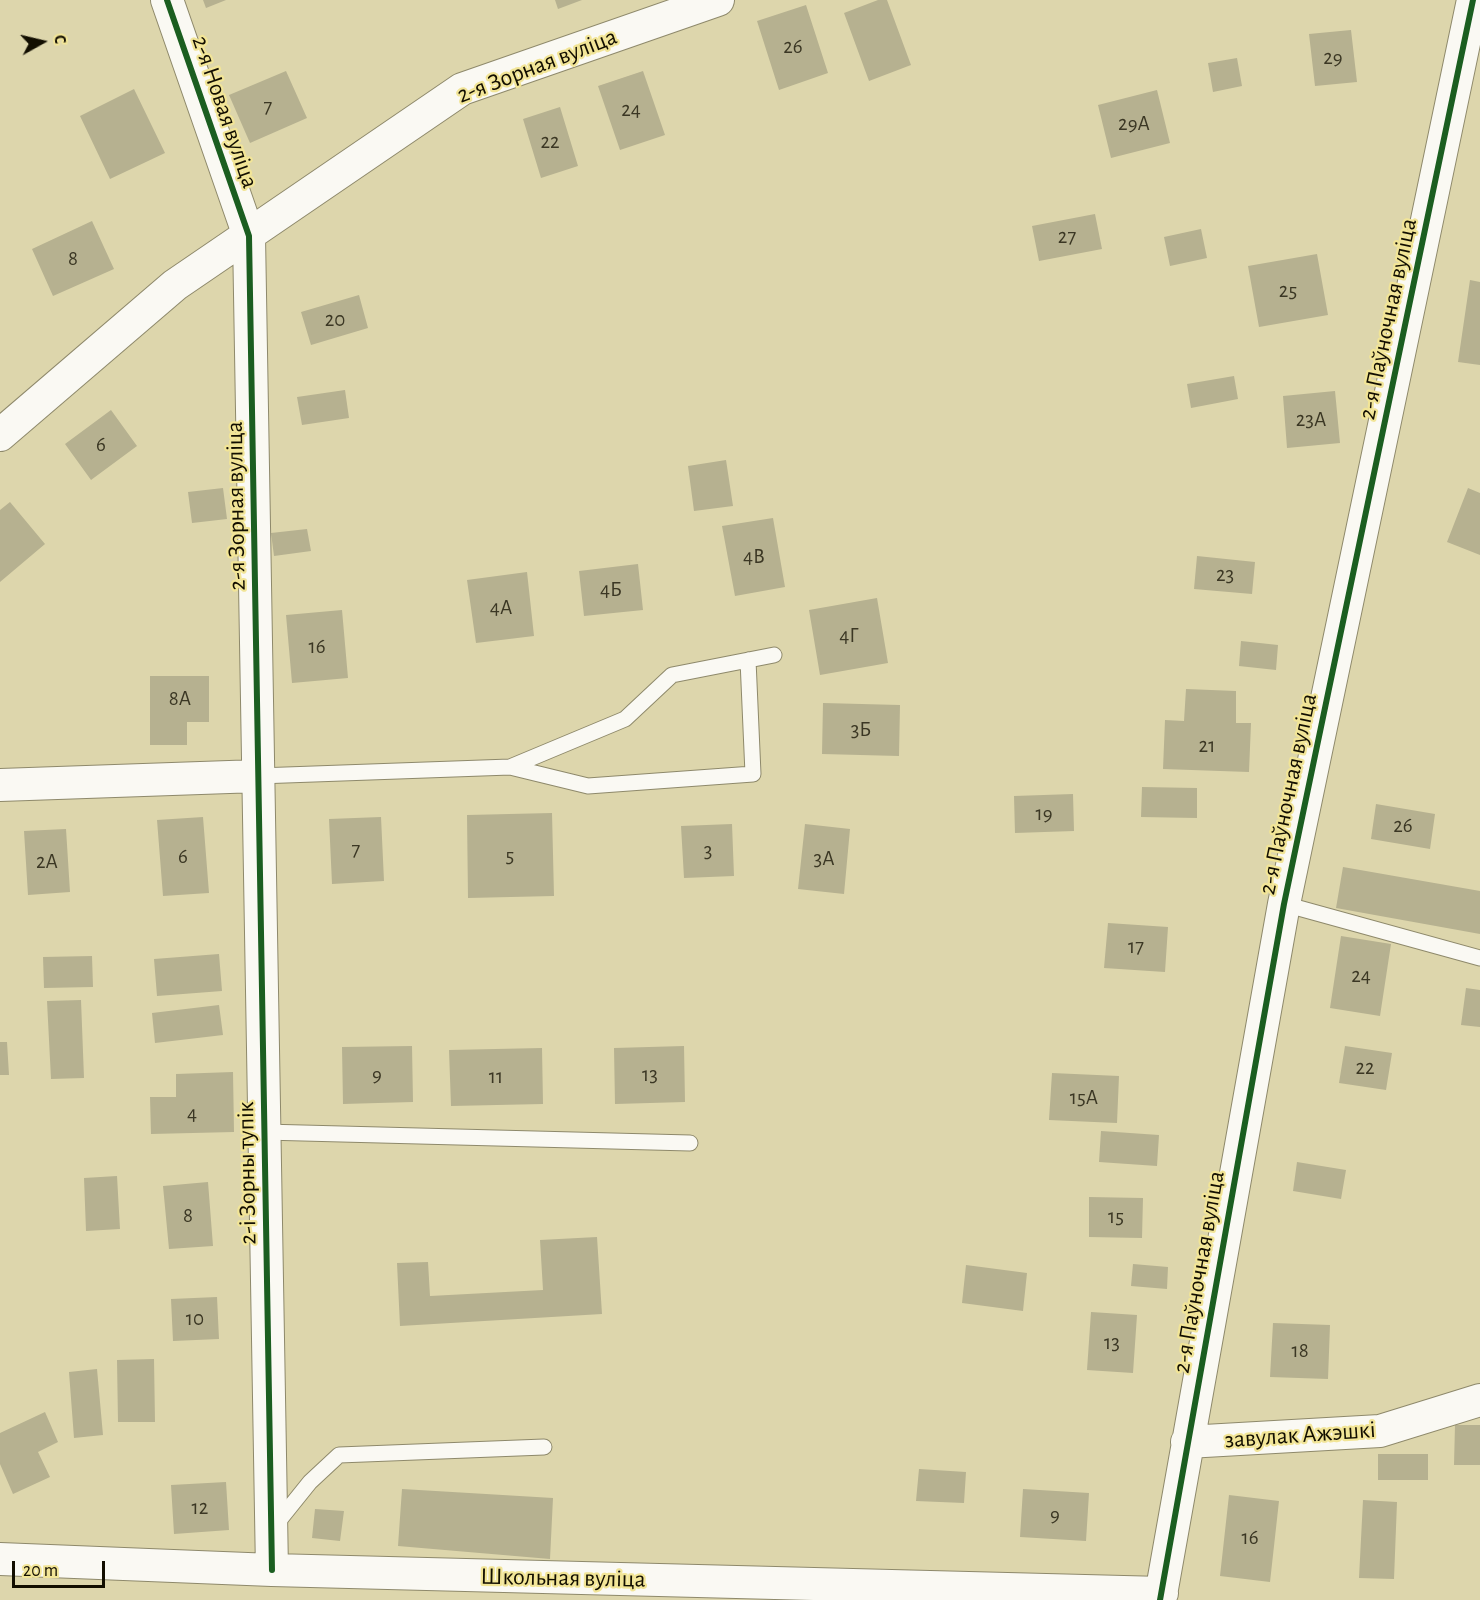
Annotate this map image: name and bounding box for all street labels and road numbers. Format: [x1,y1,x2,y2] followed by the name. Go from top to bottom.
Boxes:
[453,22,621,110] street label: 2-я Зорная вуліца
[185,32,265,192] street label: 2-я Новая вуліца
[1353,216,1423,422] street label: 2-я Паўночная вуліца
[220,421,252,591] street label: 2-я Зорная вуліца
[1253,691,1323,897] street label: 2-я Паўночная вуліца
[231,1101,263,1245] street label: 2-і Зорны тупік
[1167,1169,1231,1375] street label: 2-я Паўночная вуліца
[1223,1415,1377,1455] street label: завулак Ажэшкі
[480,1562,646,1594] street label: Школьная вуліца

